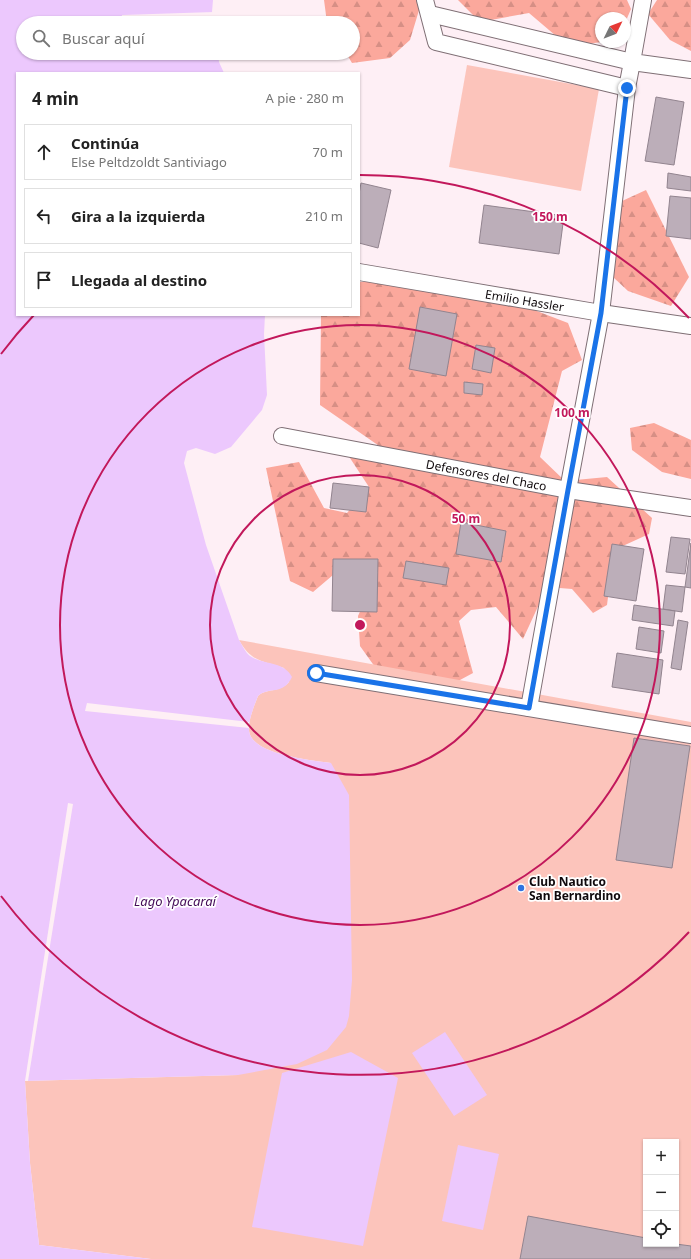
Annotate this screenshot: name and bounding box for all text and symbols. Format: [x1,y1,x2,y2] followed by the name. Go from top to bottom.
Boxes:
[595,12,631,48] north arrow
[16,16,360,60] search box
[30,27,52,49] icon: search
[62,28,145,48] text: Buscar aquí
[618,79,636,97] route end
[32,87,79,110] text: 4 min
[266,89,344,107] text: A pie · 280 m
[71,133,139,153] text: Continúa
[33,141,55,163] icon: ahead
[313,143,343,161] text: 70 m
[71,153,227,171] text: Else Peltdzoldt Santiviago
[33,205,55,227] icon: left
[71,206,205,226] text: Gira a la izquierda
[305,207,343,225] text: 210 m
[532,208,568,225] text: 150 m
[33,269,55,291] icon: arrive
[71,270,207,290] text: Llegada al destino
[484,285,565,315] street label: Emilio Hassler
[554,404,590,421] text: 100 m
[425,455,548,494] street label: Defensores del Chaco
[452,510,480,527] text: 50 m
[353,618,367,632] centre of rings
[307,664,325,682] route start
[529,873,621,904] place label: Club Nautico San Bernardino
[516,883,526,893] marker: Club Nautico San Bernardino
[134,892,218,910] water label: Lago Ypacaraí
[643,1139,679,1247] map controls
[643,1139,679,1175] button: +
[643,1175,679,1211] button: −
[643,1211,679,1247] button: locate

